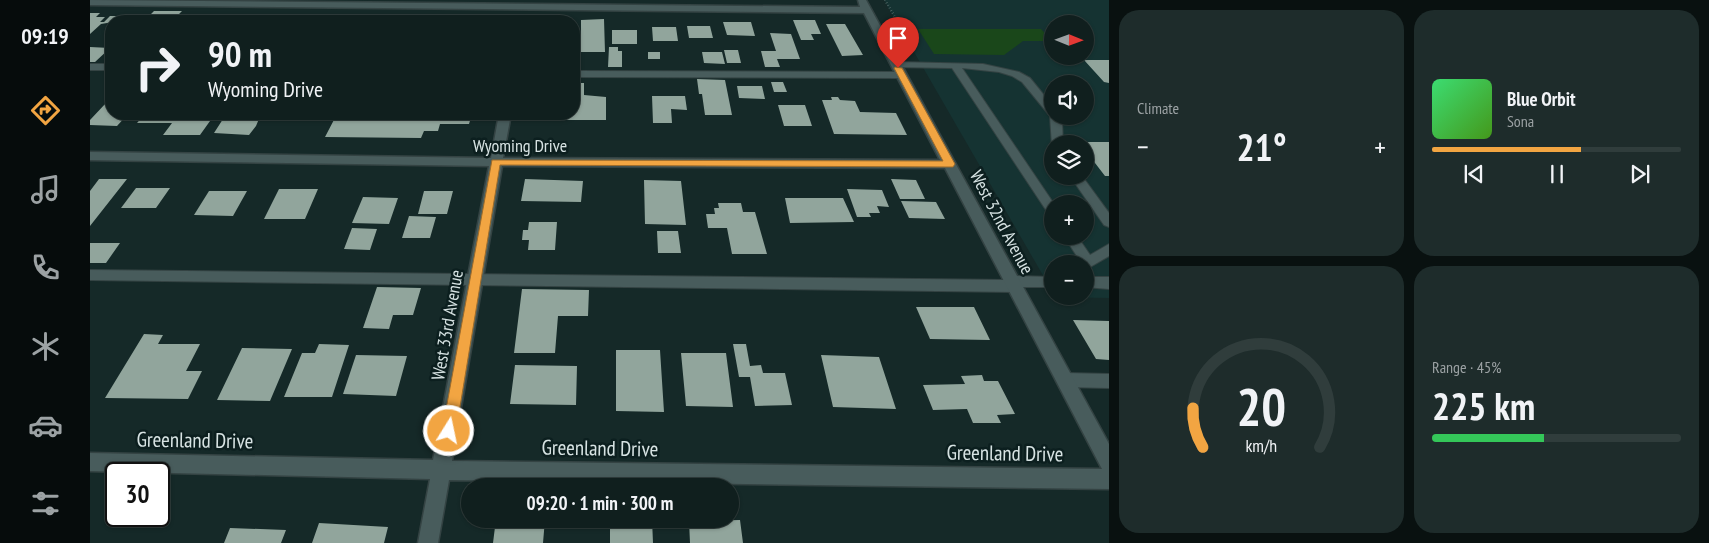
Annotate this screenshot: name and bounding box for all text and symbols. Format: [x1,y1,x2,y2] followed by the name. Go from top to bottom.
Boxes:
[1044,15,1094,65] north arrow
[1044,15,1094,305] map controls
[877,17,919,68] pin
[21,22,69,50] text: 09:19
[884,24,912,52] icon: arrive
[208,31,272,77] text: 90 m
[125,35,190,100] icon: right
[208,75,323,103] text: Wyoming Drive
[1044,75,1094,125] button: sound
[1507,87,1576,111] text: Blue Orbit
[28,93,63,128] icon: directions
[1137,98,1179,118] text: Climate
[1507,111,1534,131] text: Sona
[1236,122,1287,171] text: 21°
[1137,128,1149,165] text: −
[1374,128,1386,165] text: +
[473,134,567,157] street label: Wyoming Drive
[1044,135,1094,185] button: layers
[1460,160,1488,188] icon: previous
[1543,160,1571,188] icon: pause
[1626,160,1654,188] icon: next
[965,166,1039,278] street label: West 32nd Avenue
[28,172,63,207] icon: music
[1044,195,1094,245] button: +
[28,250,63,285] icon: phone
[1044,255,1094,305] button: −
[426,268,468,382] street label: West 33rd Avenue
[28,329,63,364] icon: climate
[1432,357,1501,377] text: Range · 45%
[1237,373,1286,440] text: 20
[1432,381,1535,430] text: 225 km
[422,404,474,456] position arrow
[28,408,63,443] icon: car
[136,425,254,455] street label: Greenland Drive
[541,433,659,463] street label: Greenland Drive
[1246,434,1277,457] text: km/h
[946,438,1064,468] street label: Greenland Drive
[105,462,170,527] speed limit sign: 30
[28,486,63,521] icon: filters
[527,491,673,515] text: 09:20 · 1 min · 300 m

